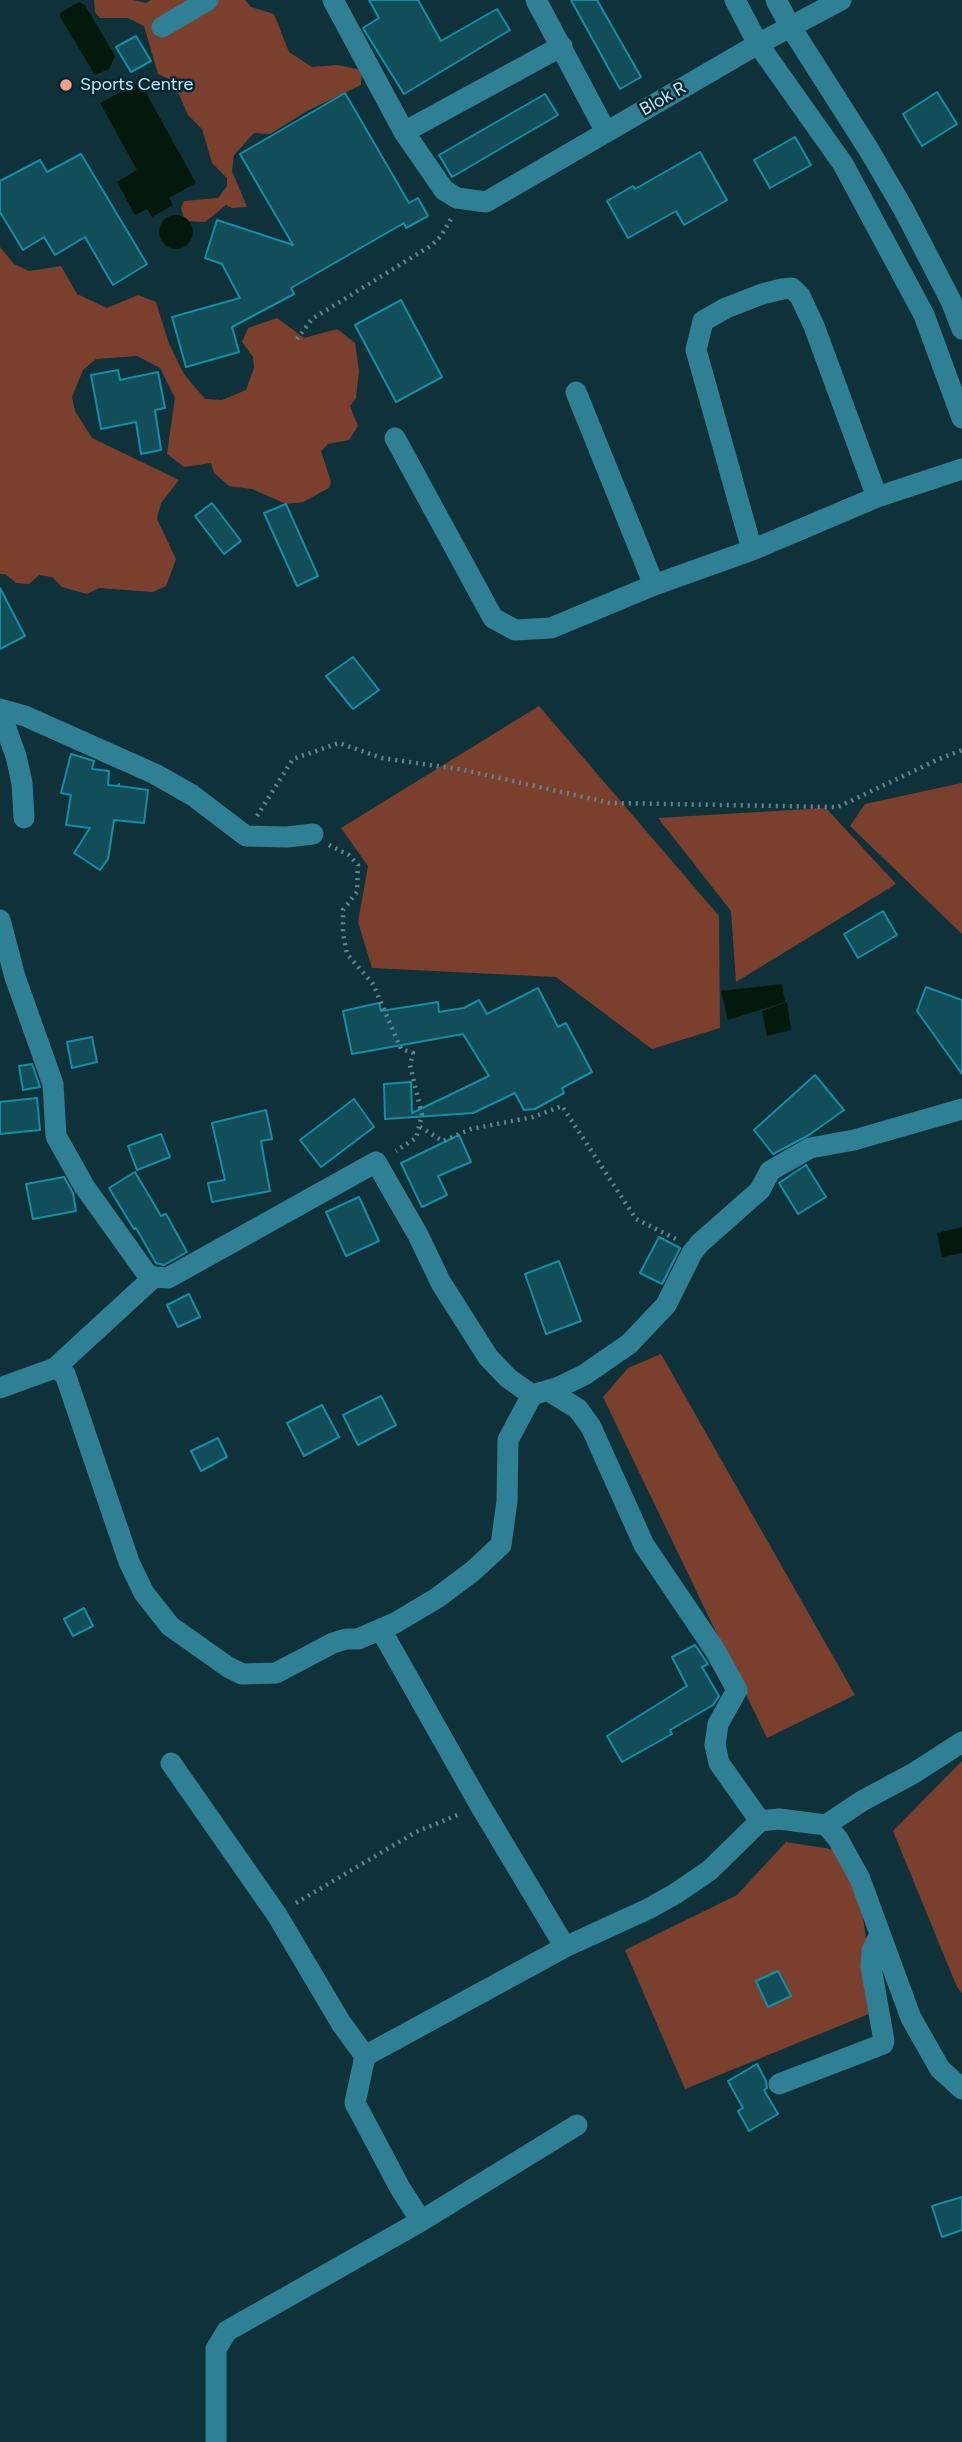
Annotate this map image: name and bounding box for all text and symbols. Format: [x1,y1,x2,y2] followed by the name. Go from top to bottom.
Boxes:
[80,74,193,96] place label: Sports Centre
[58,77,74,93] marker: Sports Centre
[636,77,690,121] street label: Blok R

